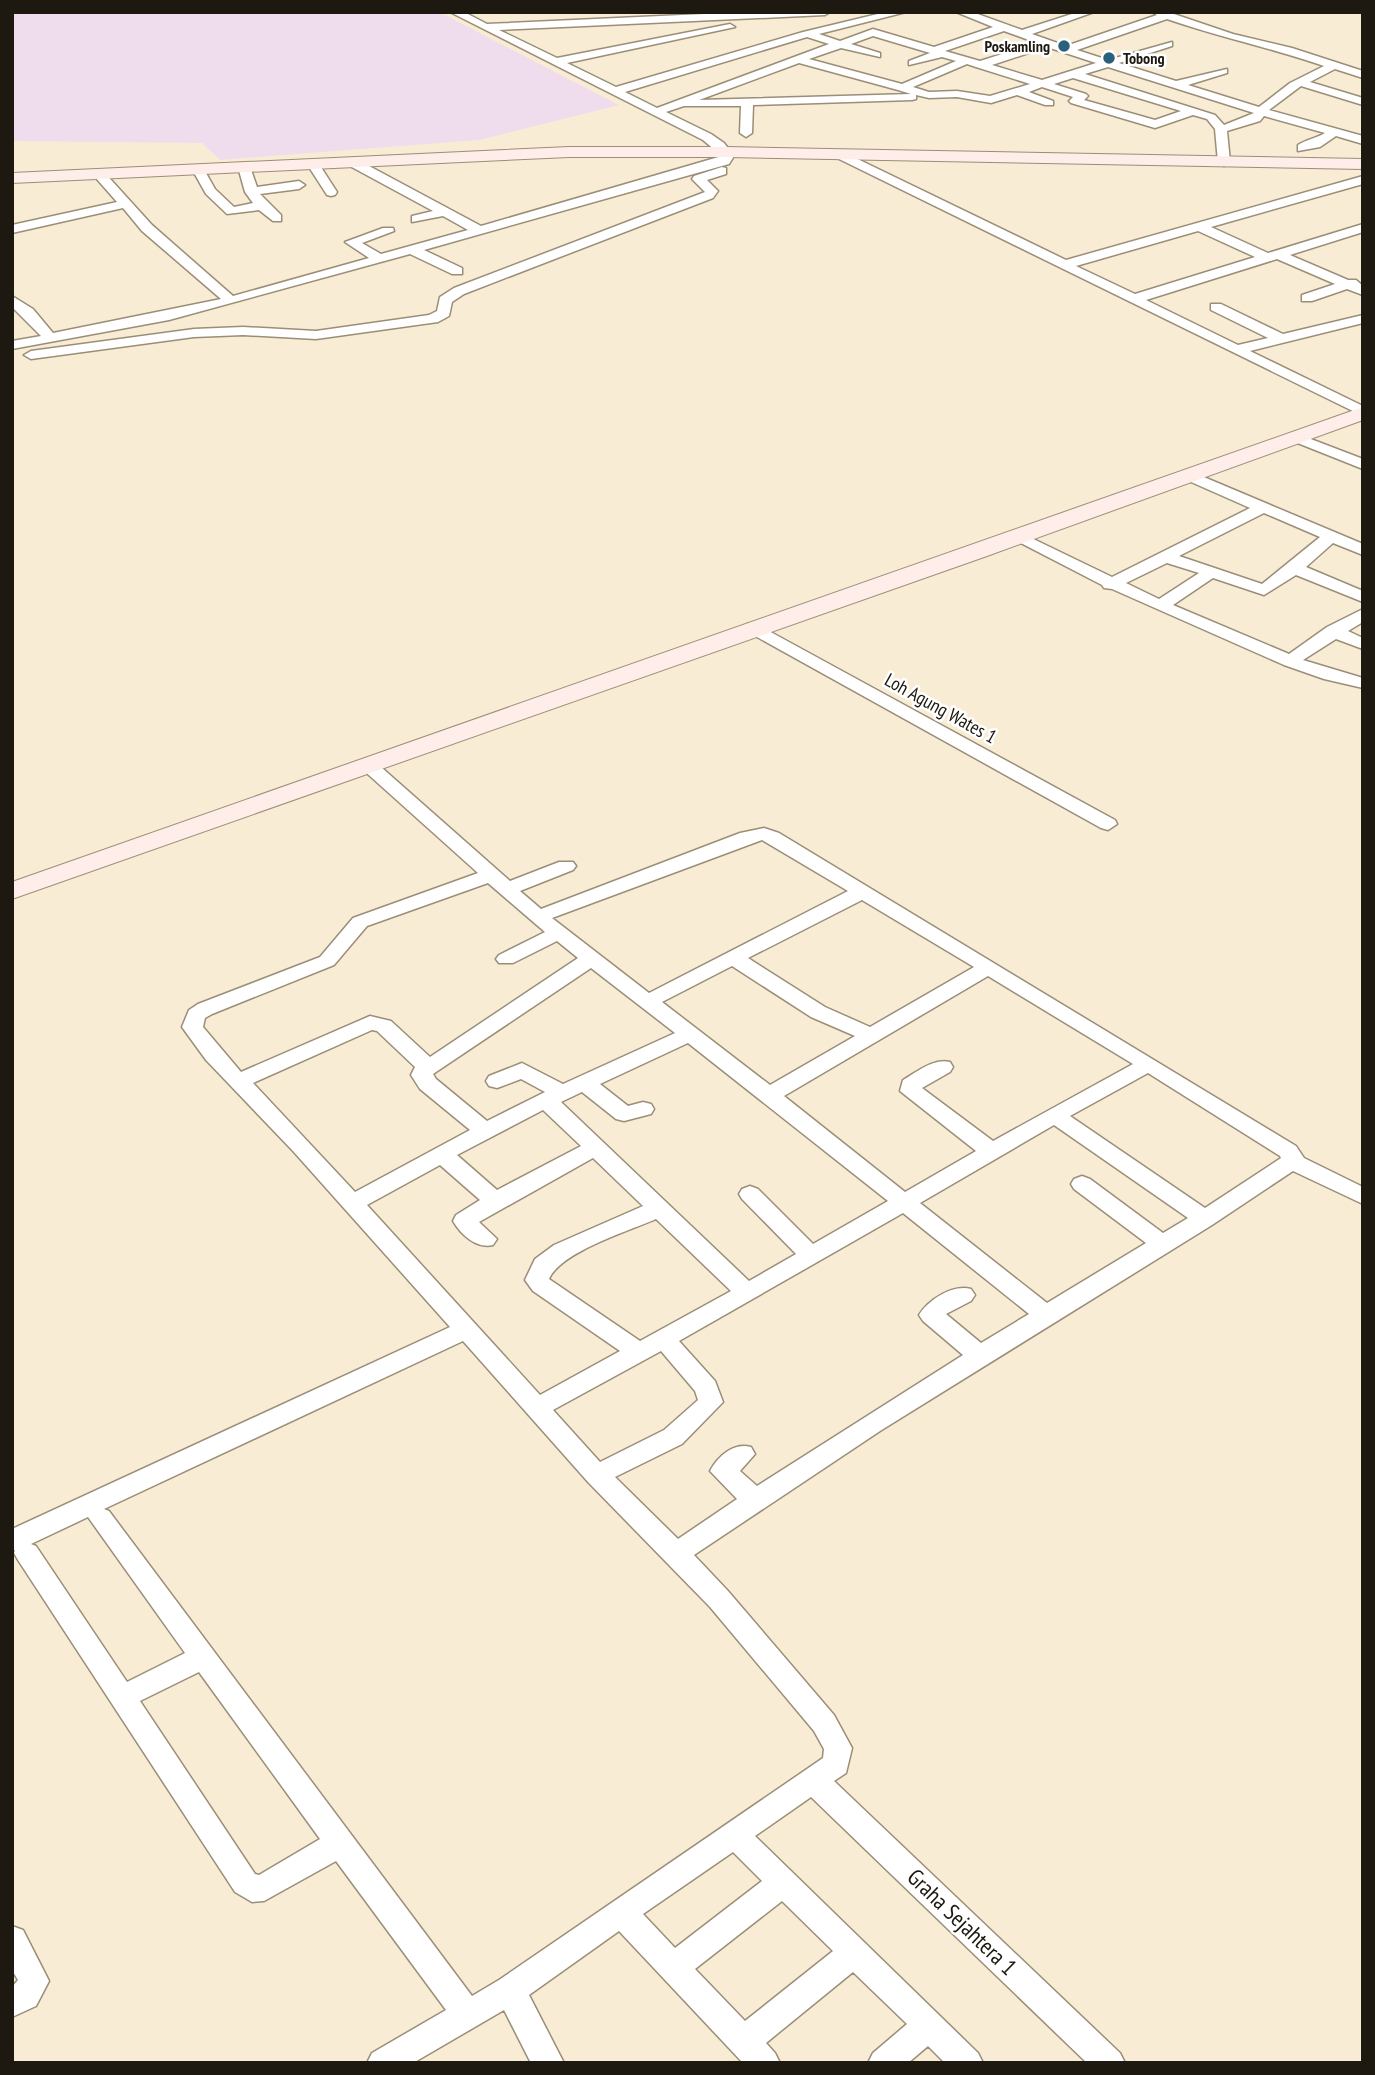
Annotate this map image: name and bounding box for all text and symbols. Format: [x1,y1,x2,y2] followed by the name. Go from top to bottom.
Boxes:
[985,36,1050,56] place label: Poskamling
[1056,38,1072,54] marker: Poskamling
[1123,48,1165,68] place label: Tobong
[1101,50,1117,66] marker: Tobong
[881,667,1001,749] street label: Loh Agung Wates 1
[902,1862,1023,1981] street label: Graha Sejahtera 1

